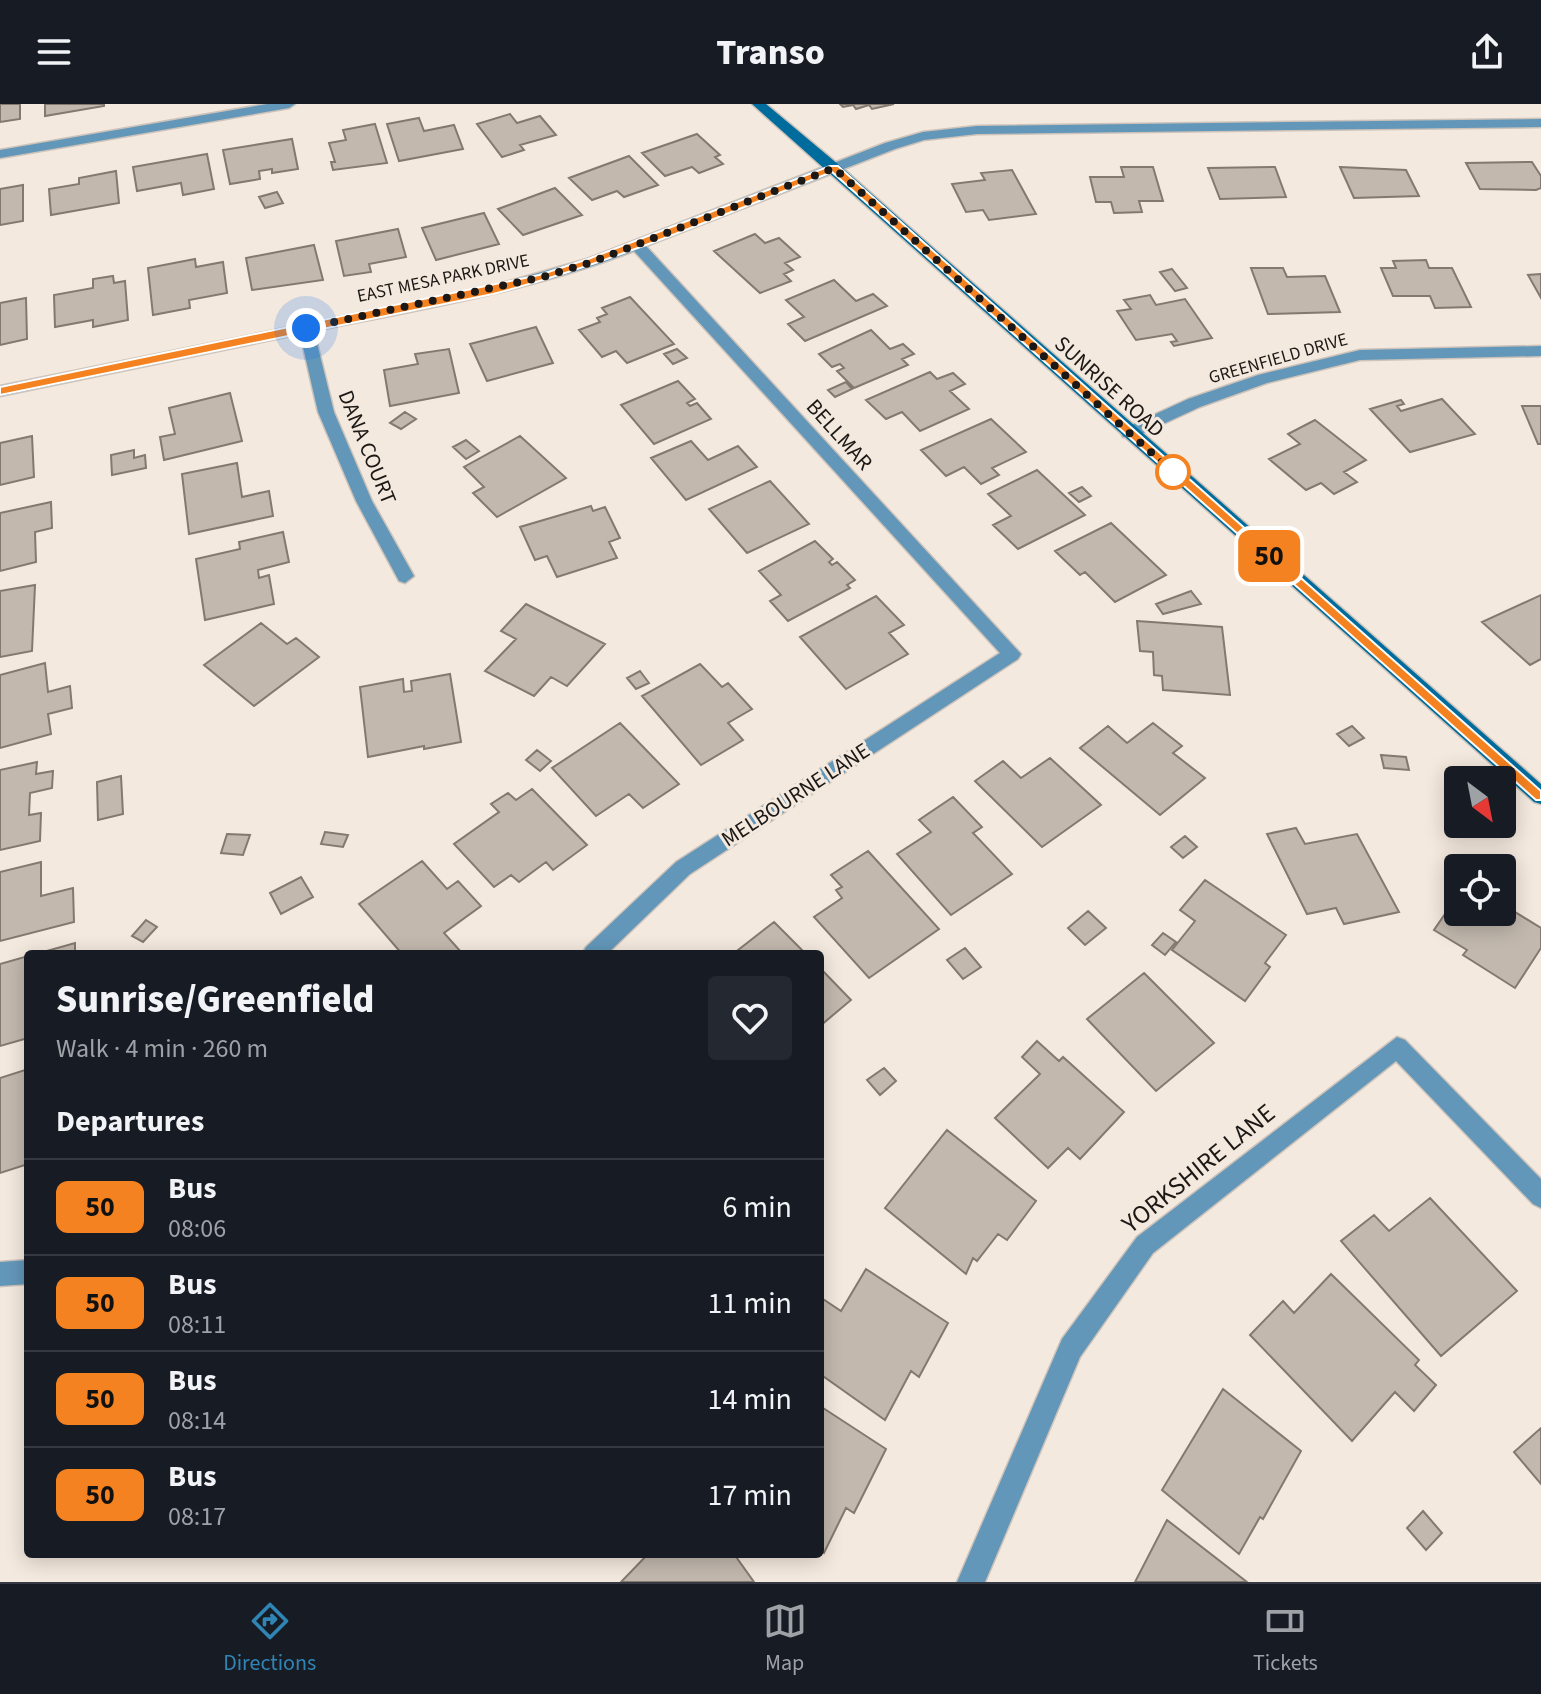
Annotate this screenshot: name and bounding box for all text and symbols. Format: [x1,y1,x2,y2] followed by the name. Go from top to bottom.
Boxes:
[716,27,825,78] text: Transo
[32,30,76,74] icon: menu
[1465,30,1509,74] icon: share
[355,248,532,309] street label: EAST MESA PARK DRIVE
[286,308,326,348] your location
[1206,327,1350,390] street label: GREENFIELD DRIVE
[1047,328,1172,445] street label: SUNRISE ROAD
[330,385,405,509] street label: DANA COURT
[798,392,880,477] street label: BELLMAR
[1156,455,1190,489] unlabelled marker
[1233,530,1305,582] line badge: 50
[1254,536,1284,576] text: 50
[715,735,876,855] street label: MELBOURNE LANE
[1444,766,1516,838] north arrow
[1444,766,1516,926] map controls
[1444,854,1516,926] button: locate
[56,973,374,1027] text: Sunrise/Greenfield
[708,976,792,1060] button: heart
[56,1030,268,1067] text: Walk · 4 min · 260 m
[1113,1095,1283,1242] street label: YORKSHIRE LANE
[56,1100,204,1143] text: Departures
[168,1167,216,1210] text: Bus
[722,1186,792,1229] text: 6 min
[85,1187,115,1227] text: 50
[168,1210,226,1247] text: 08:06
[168,1263,216,1306] text: Bus
[708,1282,792,1325] text: 11 min
[85,1283,115,1323] text: 50
[168,1306,226,1343] text: 08:11
[168,1359,216,1402] text: Bus
[708,1378,792,1421] text: 14 min
[85,1379,115,1419] text: 50
[168,1402,226,1439] text: 08:14
[168,1455,216,1498] text: Bus
[708,1474,792,1517] text: 17 min
[85,1475,115,1515] text: 50
[168,1498,226,1535] text: 08:17
[223,1599,316,1679] tab: Directions
[763,1599,807,1679] tab: Map
[1253,1599,1318,1679] tab: Tickets

